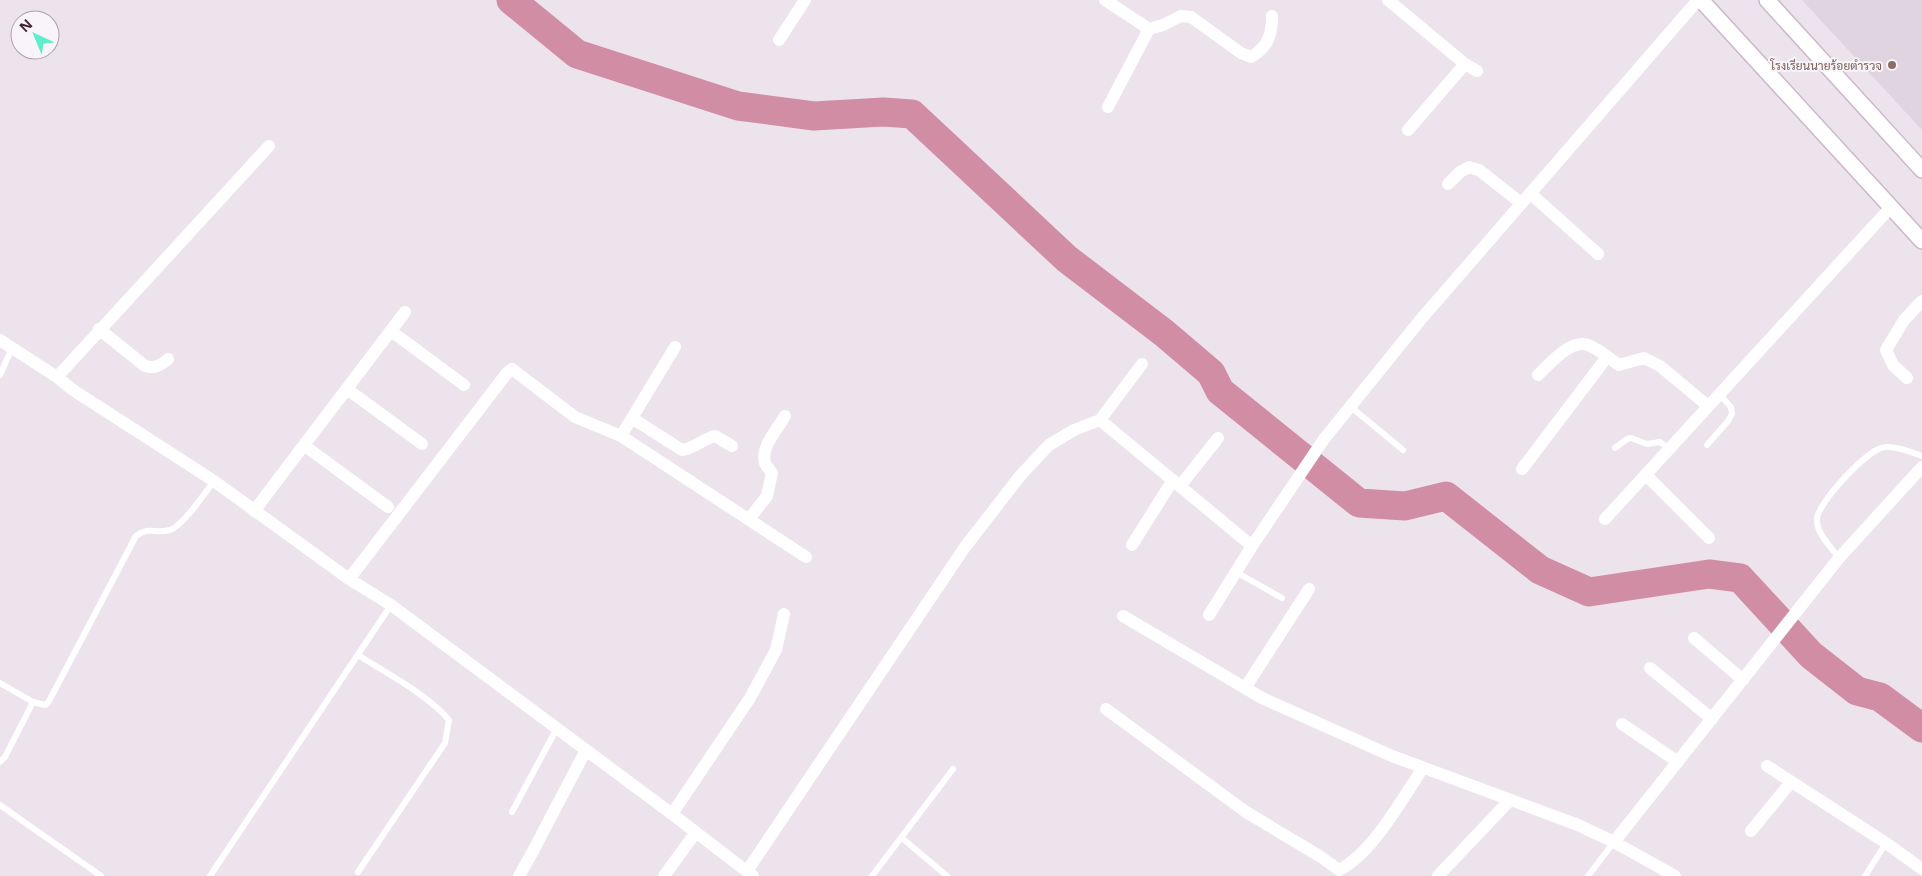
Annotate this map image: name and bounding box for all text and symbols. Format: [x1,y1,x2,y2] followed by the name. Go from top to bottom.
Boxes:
[10,10,60,60] north arrow
[15,14,36,36] text: N
[1769,57,1882,74] place label: โรงเรียนนายร้อยตำรวจ
[1886,59,1898,71] marker: โรงเรียนนายร้อยตำรวจ

